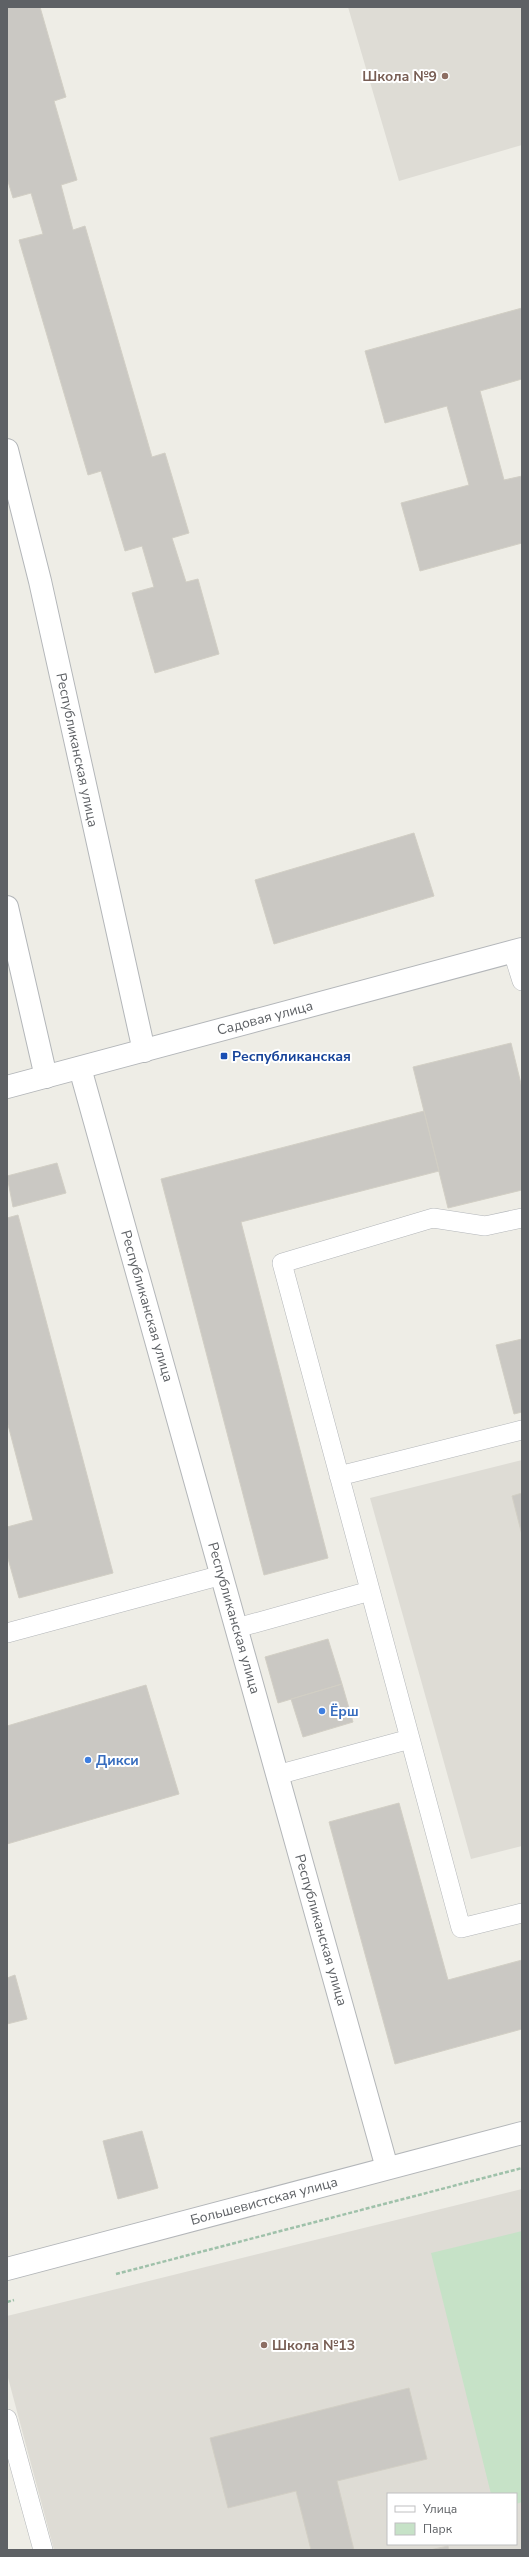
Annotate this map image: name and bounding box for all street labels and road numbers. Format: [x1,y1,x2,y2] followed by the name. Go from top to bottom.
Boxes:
[51,671,103,829] street label: Республиканская улица
[215,996,315,1040] street label: Садовая улица
[116,1228,178,1384] street label: Республиканская улица
[203,1540,265,1696] street label: Республиканская улица
[290,1852,352,2008] street label: Республиканская улица
[188,2172,340,2230] street label: Большевистская улица

